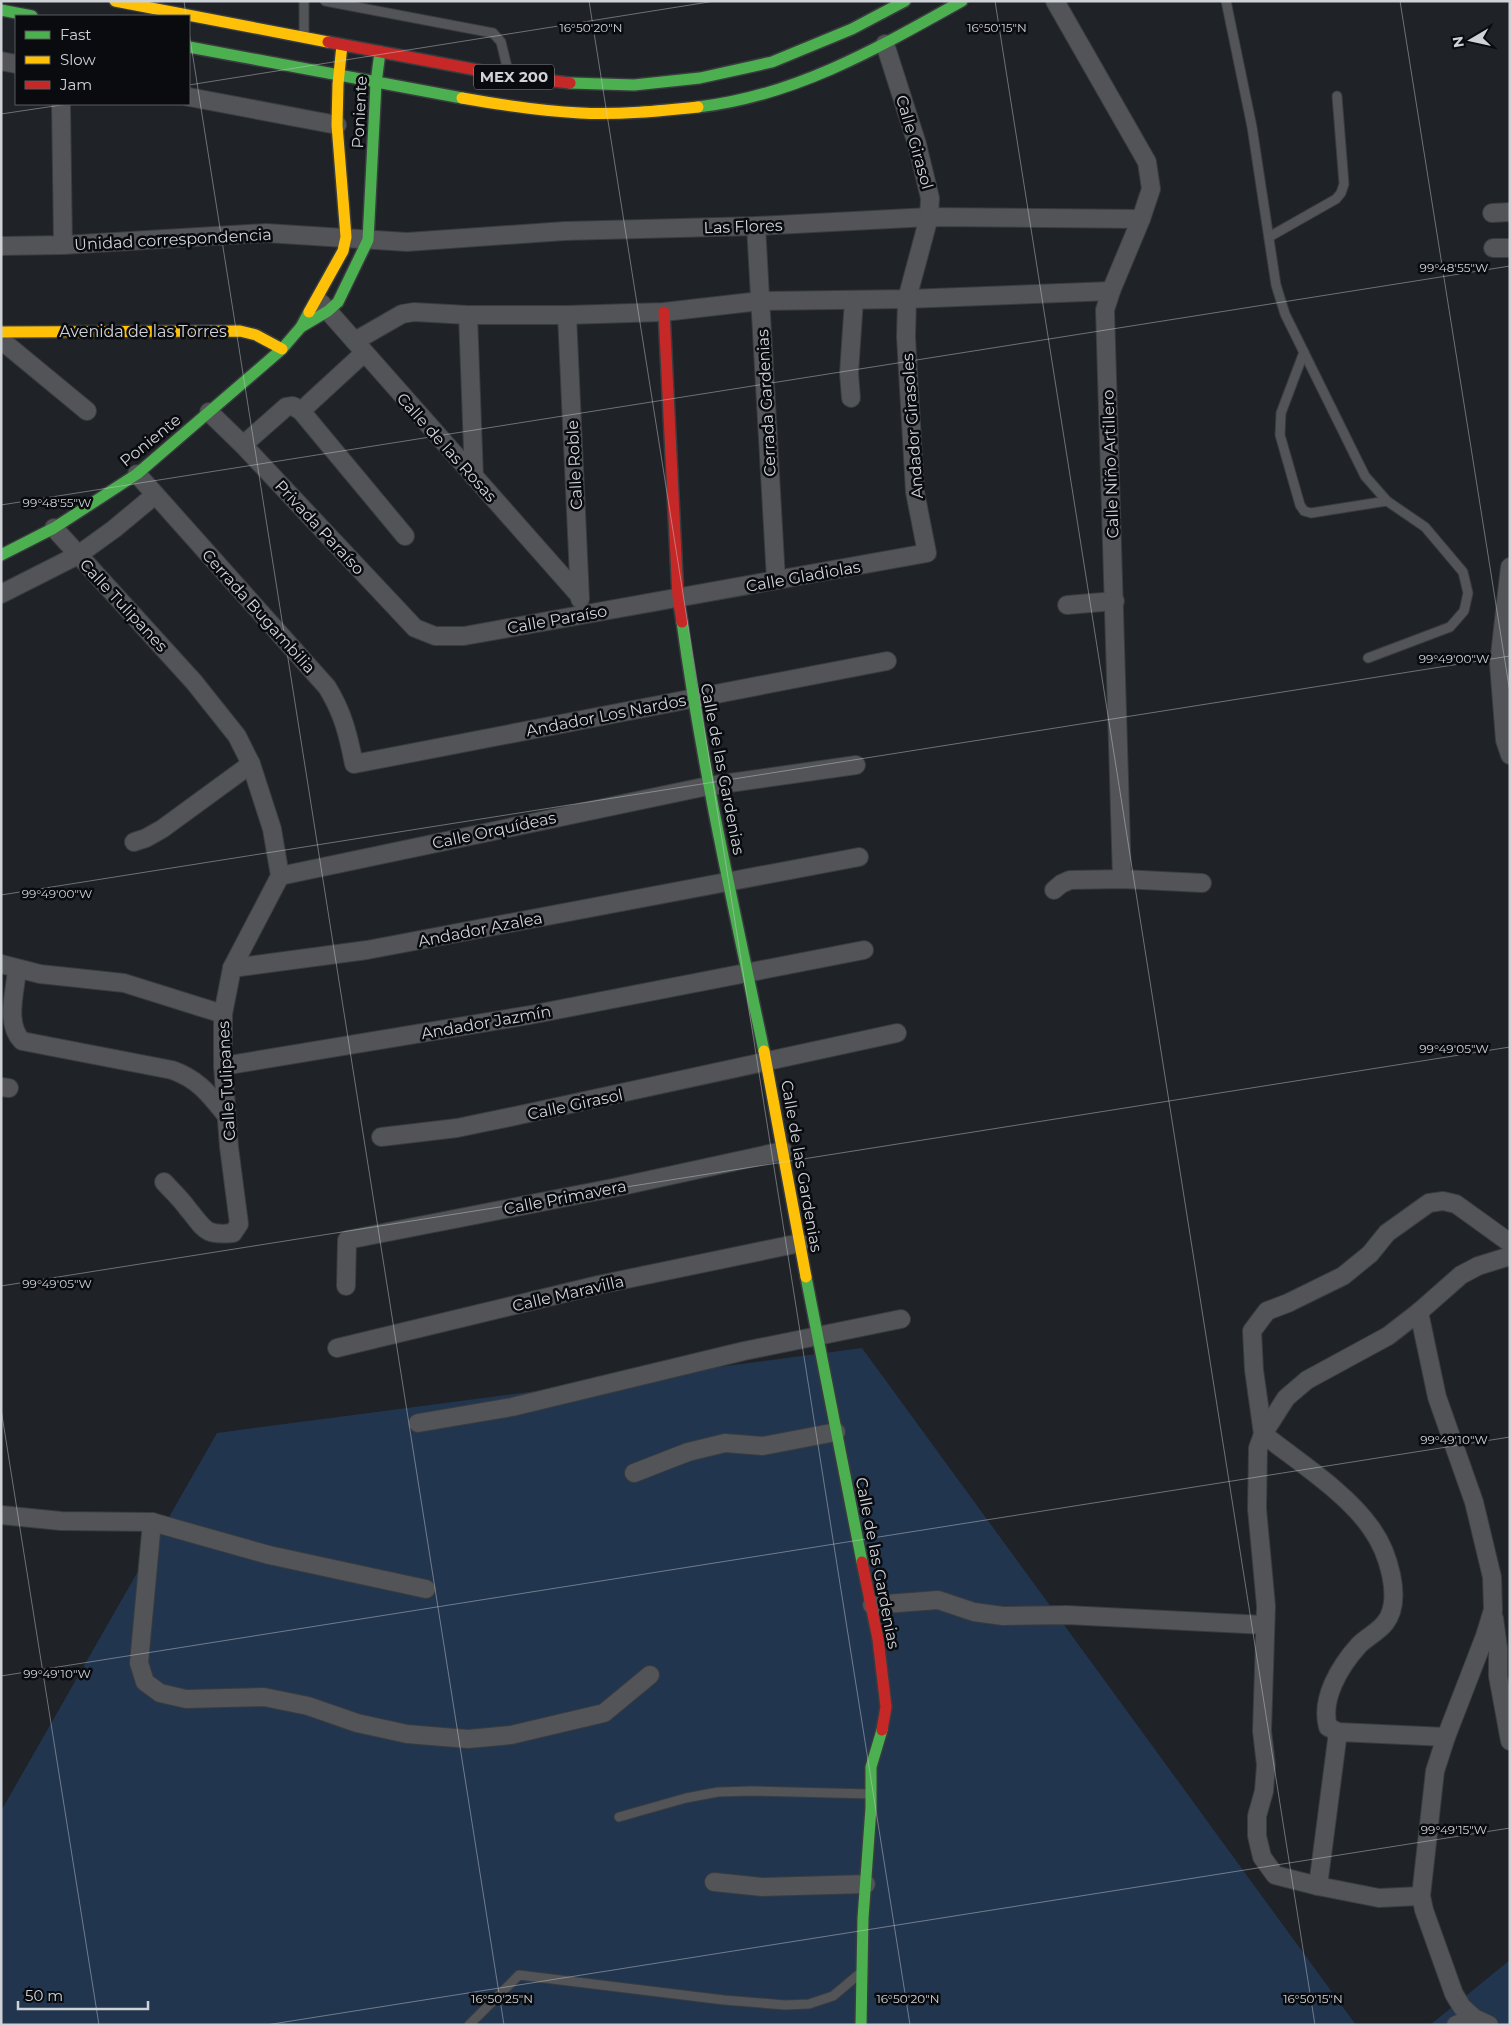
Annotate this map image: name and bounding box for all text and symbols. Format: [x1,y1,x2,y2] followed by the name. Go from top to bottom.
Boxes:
[15,15,190,105] legend
[1446,15,1496,65] north arrow
[559,20,623,35] text: 16°50'20"N
[967,20,1027,35] text: 16°50'15"N
[60,25,91,44] text: Fast
[1448,35,1468,49] text: N
[60,50,96,69] text: Slow
[474,64,554,90] road number: MEX 200
[59,75,92,94] text: Jam
[348,75,371,149] street label: Poniente
[892,93,937,191] street label: Calle Girasol
[703,216,783,237] street label: Las Flores
[74,225,272,254] street label: Unidad correspondencia
[1420,260,1488,275] text: 99°48'55"W
[59,322,227,341] street label: Avenida de las Torres
[753,329,780,477] street label: Cerrada Gardenias
[898,353,927,499] street label: Andador Girasoles
[393,389,501,506] street label: Calle de las Rosas
[1098,389,1123,539] street label: Calle Niño Artillero
[116,410,185,471] street label: Poniente
[563,420,586,510] street label: Calle Roble
[271,476,368,578] street label: Privada Paraíso
[23,495,91,510] text: 99°48'55"W
[198,546,319,677] street label: Cerrada Bugambilia
[76,555,172,656] street label: Calle Tulipanes
[744,557,862,596] street label: Calle Gladiolas
[506,601,609,638] street label: Calle Paraíso
[1419,651,1489,666] text: 99°49'00"W
[697,682,749,857] street label: Calle de las Gardenias
[524,691,688,740] street label: Andador Los Nardos
[430,808,558,853] street label: Calle Orquídeas
[22,886,92,901] text: 99°49'00"W
[416,908,544,951] street label: Andador Azalea
[420,1002,553,1043] street label: Andador Jazmín
[214,1020,239,1141] street label: Calle Tulipanes
[1419,1041,1489,1056] text: 99°49'05"W
[777,1079,826,1254] street label: Calle de las Gardenias
[526,1085,625,1124] street label: Calle Girasol
[502,1176,628,1219] street label: Calle Primavera
[510,1271,626,1316] street label: Calle Maravilla
[22,1276,92,1291] text: 99°49'05"W
[1420,1432,1488,1447] text: 99°49'10"W
[852,1476,904,1651] street label: Calle de las Gardenias
[23,1666,91,1681] text: 99°49'10"W
[1421,1822,1487,1837] text: 99°49'15"W
[18,1978,148,2010] scale bar
[25,1986,63,2005] text: 50 m
[471,1991,533,2006] text: 16°50'25"N
[876,1991,940,2006] text: 16°50'20"N
[1283,1991,1343,2006] text: 16°50'15"N

